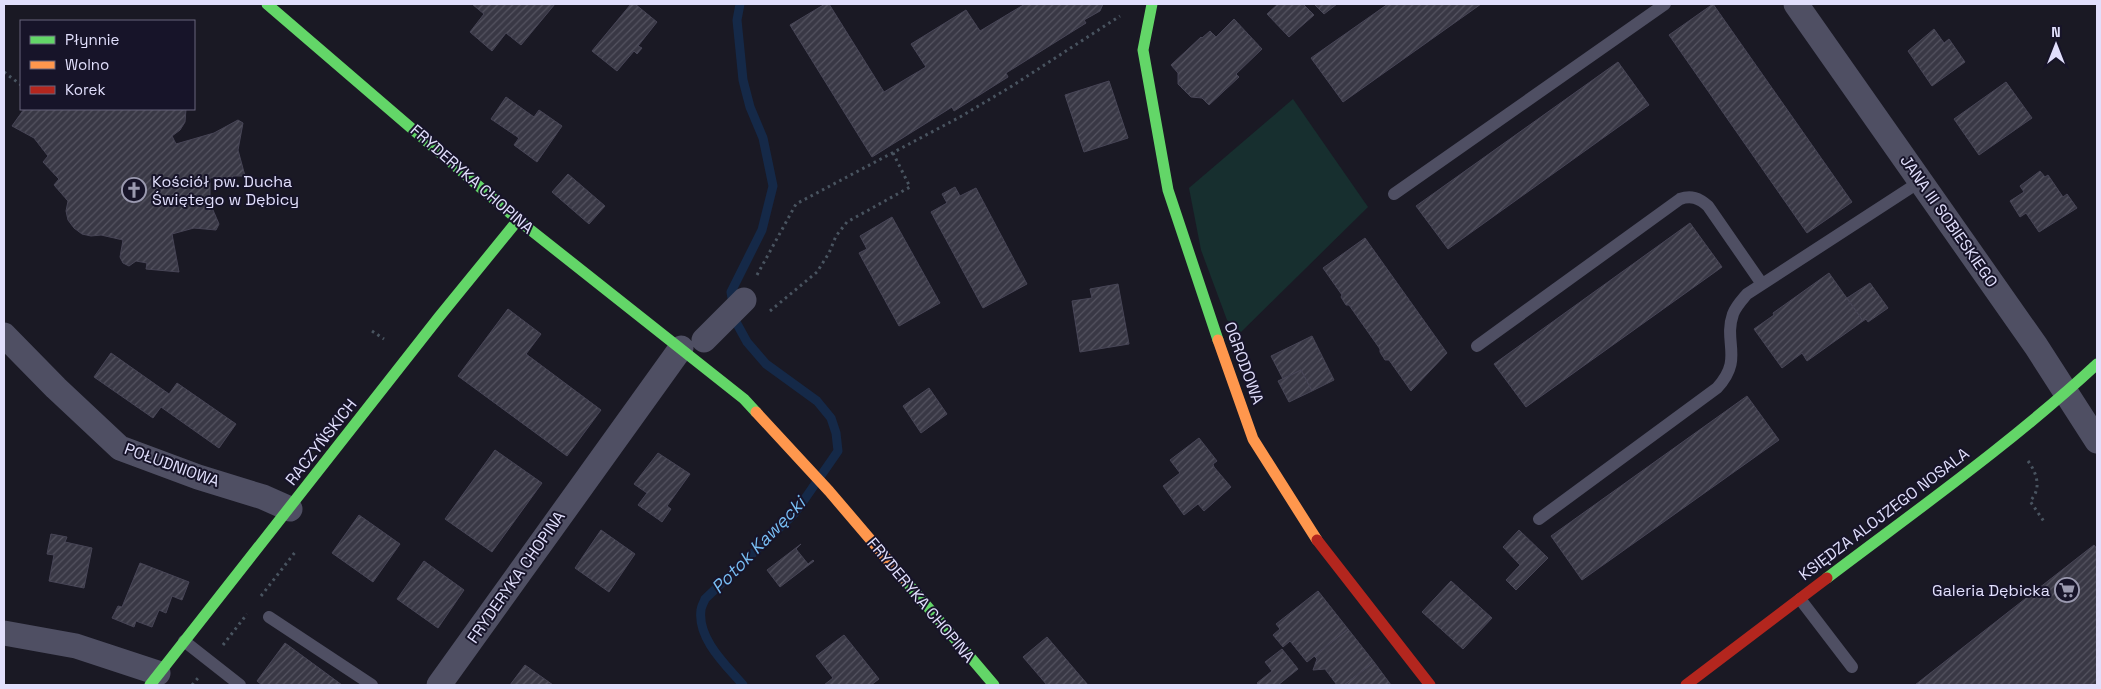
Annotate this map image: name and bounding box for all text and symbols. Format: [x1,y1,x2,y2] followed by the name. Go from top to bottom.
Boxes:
[20,20,195,110] legend
[2031,20,2081,70] north arrow
[2051,23,2061,41] text: N
[65,30,119,49] text: Płynnie
[65,55,109,74] text: Wolno
[65,80,105,99] text: Korek
[406,120,538,238] street label: FRYDERYKA CHOPINA
[1895,151,2003,291] street label: JANA III SOBIESKIEGO
[152,171,299,210] place label: Kościół pw. Ducha Świętego w Dębicy
[121,177,147,203] church icon: Kościół pw. Ducha Świętego w Dębicy
[1219,319,1269,407] street label: OGRODOWA
[281,395,361,489] street label: RACZYŃSKICH
[122,438,222,492] street label: POŁUDNIOWA
[1795,443,1973,585] street label: KSIĘDZA ALOJZEGO NOSALA
[706,490,812,598] water label: Potok Kawęcki
[462,507,570,647] street label: FRYDERYKA CHOPINA
[863,533,979,667] street label: FRYDERYKA CHOPINA
[2054,577,2080,603] supermarket icon: Galeria Dębicka
[1932,580,2050,601] place label: Galeria Dębicka

